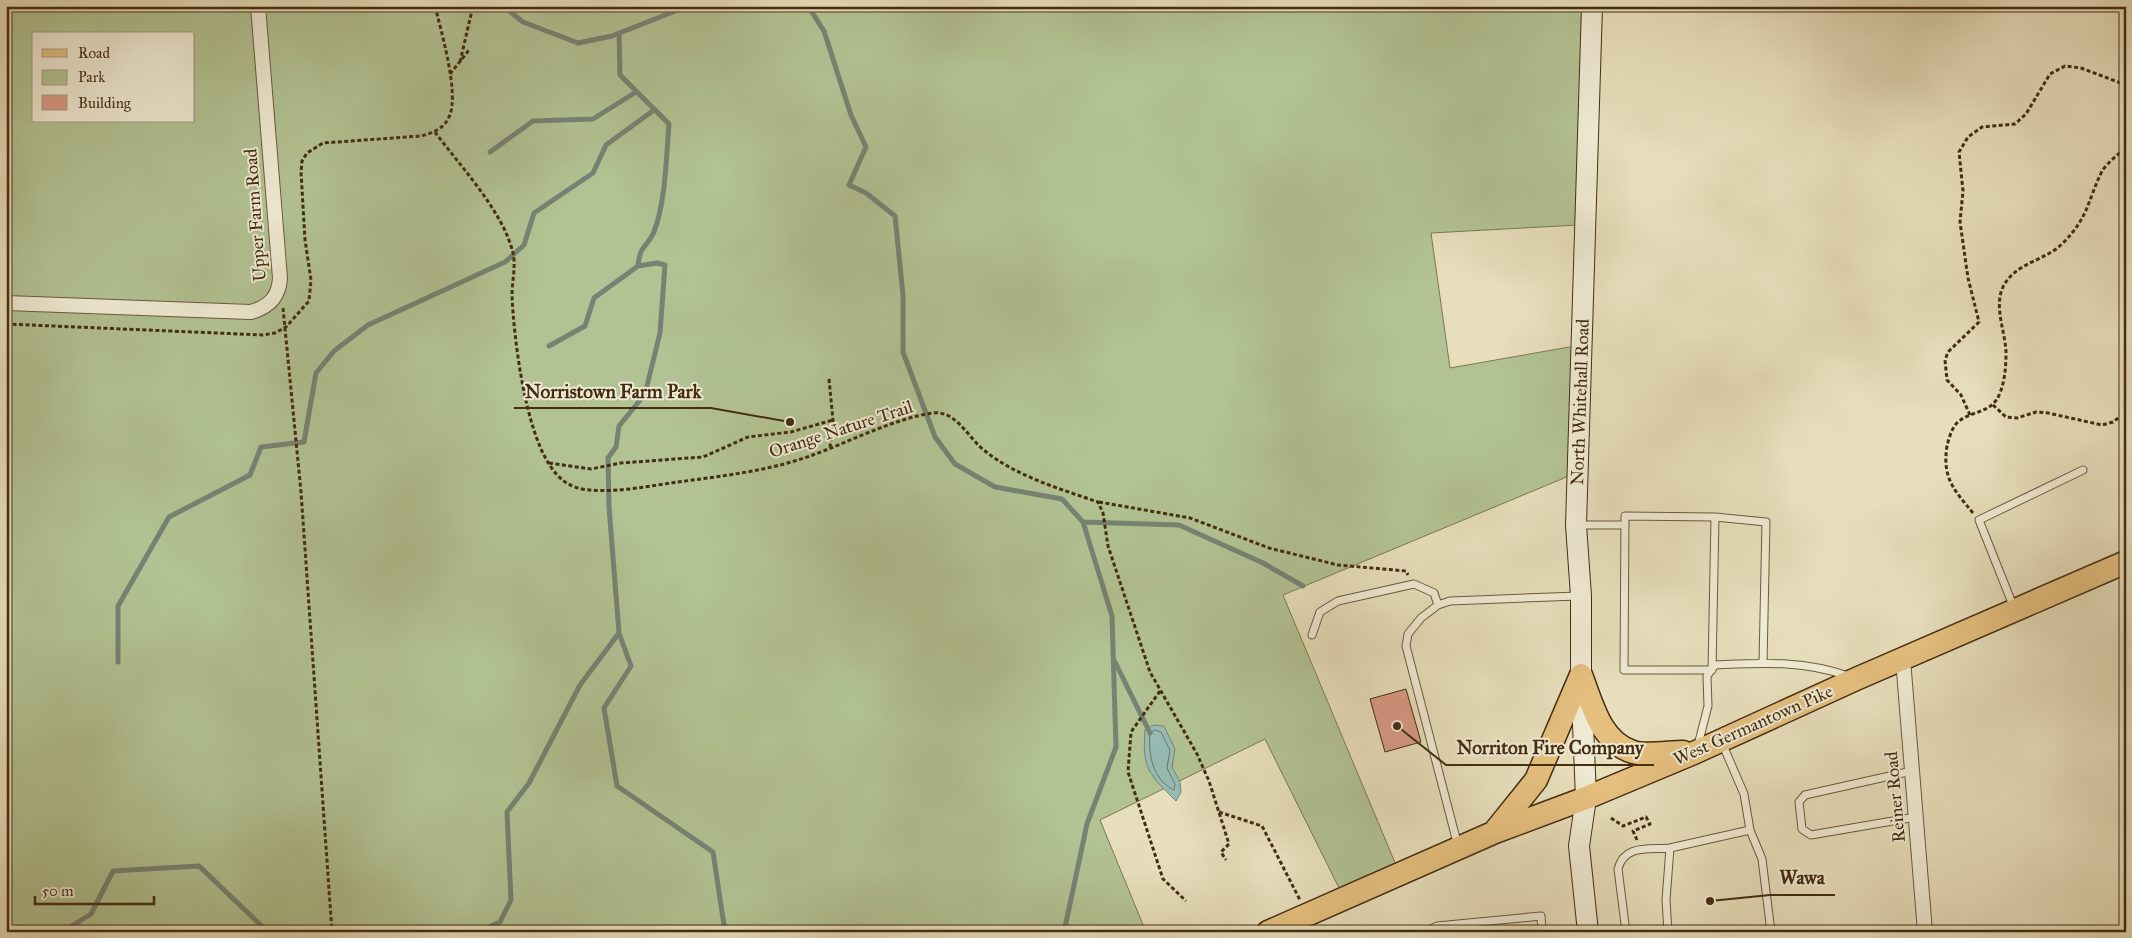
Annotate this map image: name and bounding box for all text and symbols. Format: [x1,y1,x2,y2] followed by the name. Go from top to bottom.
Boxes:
[32,32,195,122] legend
[78,44,110,62] text: Road
[78,68,105,86] text: Park
[78,94,132,112] text: Building
[239,148,271,282] street label: Upper Farm Road
[1566,318,1594,486] street label: North Whitehall Road
[514,374,711,408] callout: Norristown Farm Park
[525,380,702,403] text: Norristown Farm Park
[766,395,916,464] street label: Orange Nature Trail
[1670,680,1836,770] street label: West Germantown Pike
[1446,731,1654,765] callout: Norriton Fire Company
[1456,736,1645,760] text: Norriton Fire Company
[1880,751,1910,843] street label: Reiner Road
[1770,861,1835,895] callout: Wawa
[1779,866,1826,889] text: Wawa
[35,873,154,905] scale bar
[42,882,74,900] text: 50 m

